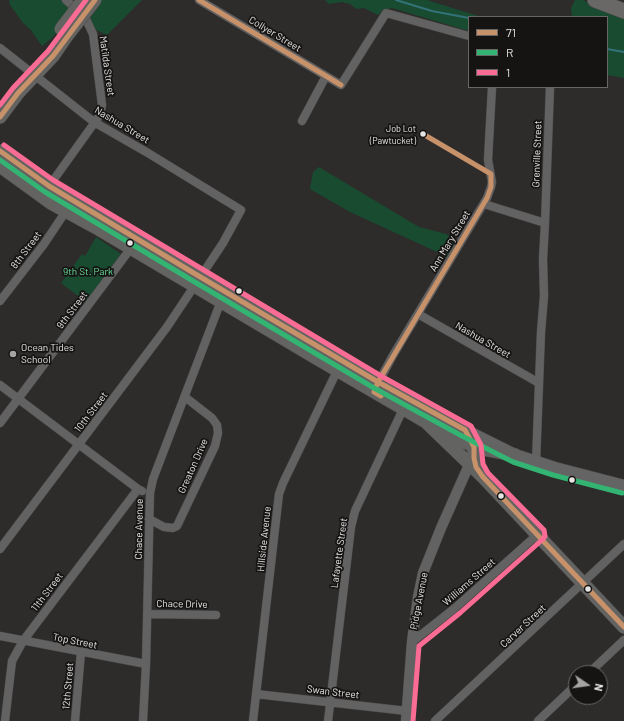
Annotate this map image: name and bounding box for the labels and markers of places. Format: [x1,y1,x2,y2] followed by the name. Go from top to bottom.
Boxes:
[370,124,416,145] place label: Job Lot (Pawtucket)
[418,129,428,139] marker: Job Lot (Pawtucket)
[125,238,135,248] unlabelled marker
[234,286,244,296] unlabelled marker
[21,342,74,366] place label: Ocean Tides School
[8,349,18,359] marker: Ocean Tides School
[567,475,577,485] unlabelled marker
[496,491,506,501] unlabelled marker
[583,584,593,594] unlabelled marker

